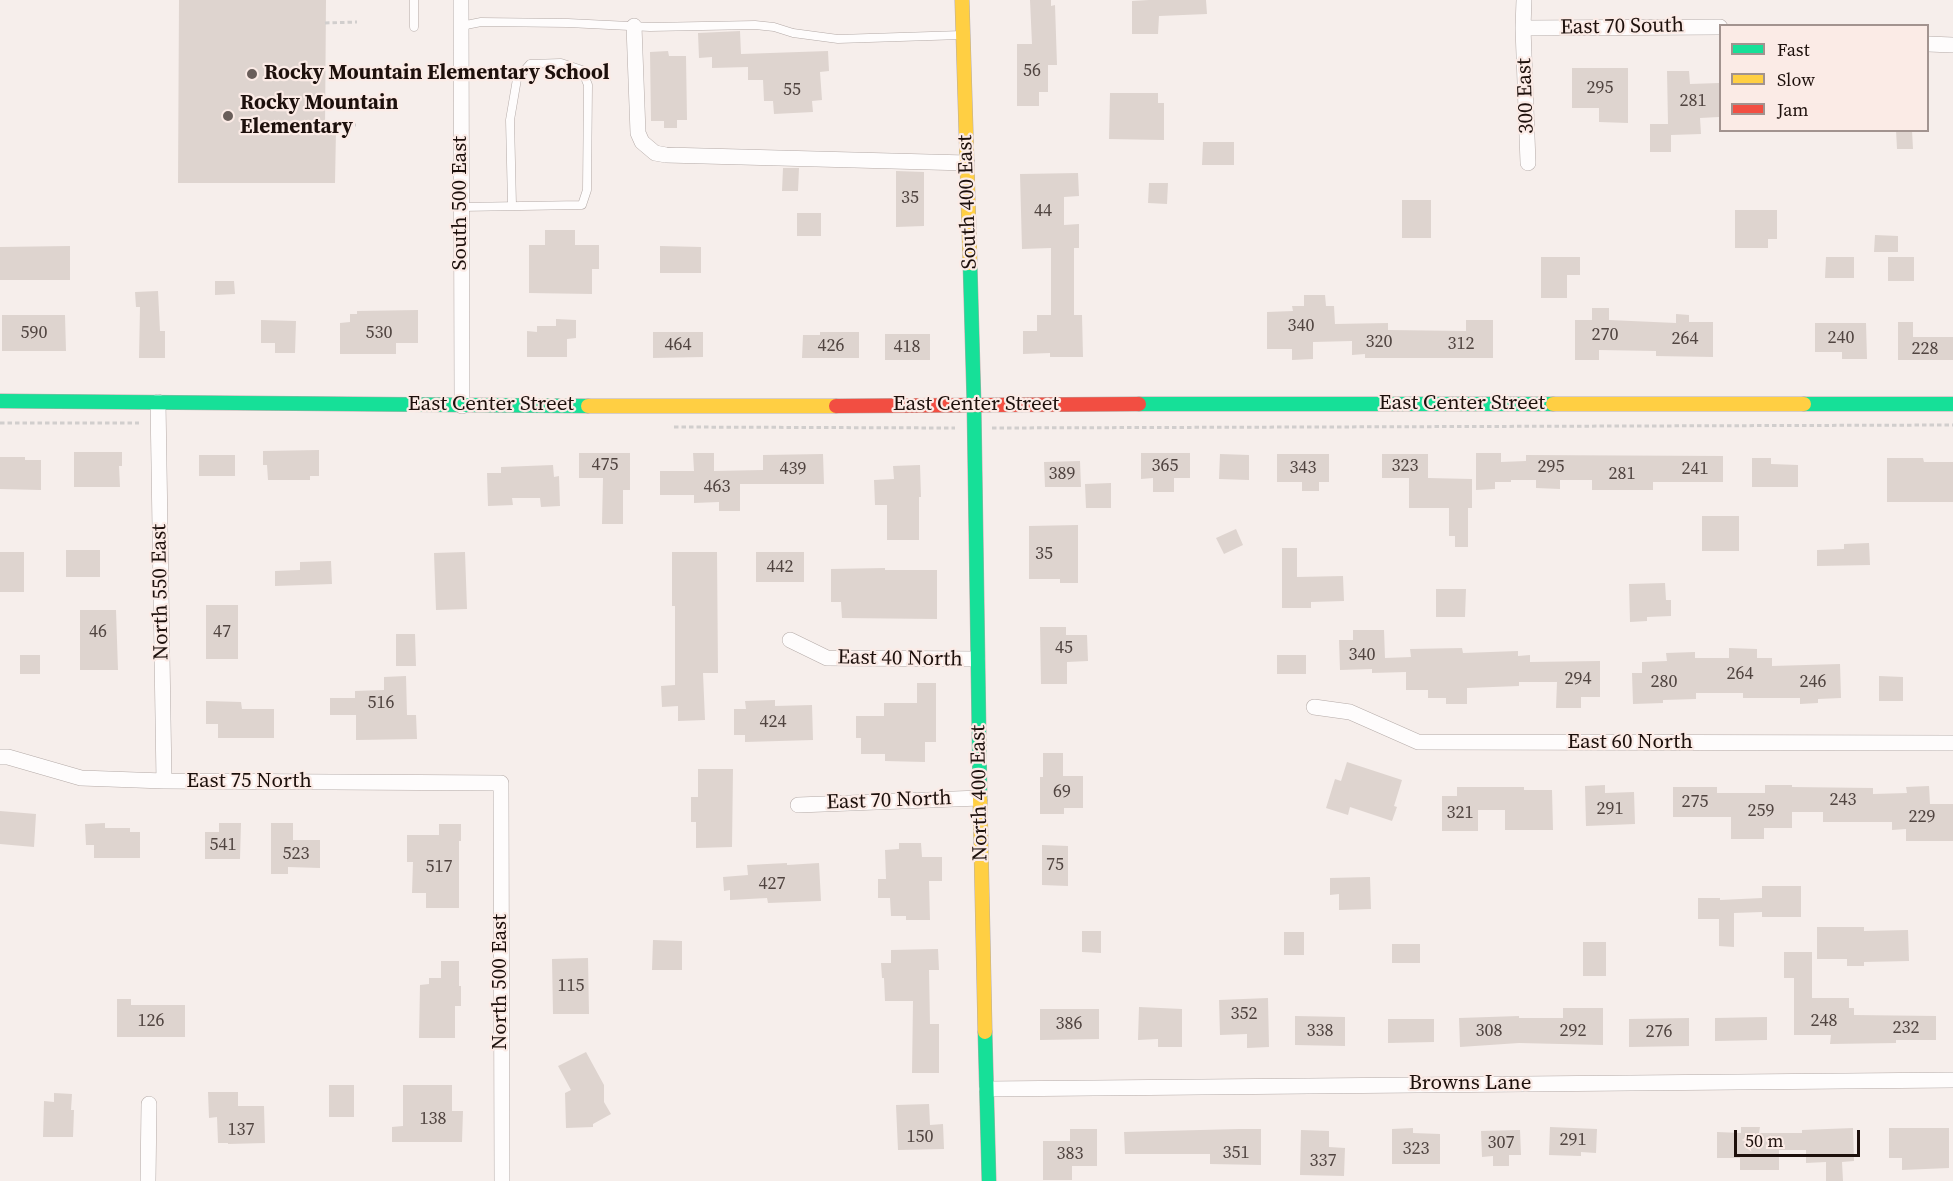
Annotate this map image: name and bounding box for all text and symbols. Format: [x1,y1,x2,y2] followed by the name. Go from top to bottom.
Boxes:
[1560,13,1684,41] street label: East 70 South
[1719,24,1929,132] legend
[1777,37,1810,62] text: Fast
[1512,58,1540,134] street label: 300 East
[1023,60,1041,82] house number: 56
[264,61,610,87] place label: Rocky Mountain Elementary School
[245,67,259,81] marker: Rocky Mountain Elementary School
[1777,67,1815,92] text: Slow
[1587,77,1613,99] house number: 295
[783,79,801,101] house number: 55
[1680,90,1706,112] house number: 281
[240,91,398,141] place label: Rocky Mountain Elementary
[1777,97,1809,122] text: Jam
[221,109,235,123] marker: Rocky Mountain Elementary
[953,134,983,270] street label: South 400 East
[448,136,474,270] street label: South 500 East
[901,187,919,209] house number: 35
[1034,200,1052,222] house number: 44
[1288,315,1314,337] house number: 340
[21,322,47,344] house number: 590
[366,322,392,344] house number: 530
[1592,324,1618,346] house number: 270
[1828,327,1854,349] house number: 240
[1672,328,1698,350] house number: 264
[1366,331,1392,353] house number: 320
[1448,333,1474,355] house number: 312
[665,334,691,356] house number: 464
[818,335,844,357] house number: 426
[894,336,920,358] house number: 418
[1912,338,1938,360] house number: 228
[1379,391,1545,417] street label: East Center Street
[408,392,574,418] street label: East Center Street
[893,392,1059,418] street label: East Center Street
[592,454,618,476] house number: 475
[1152,455,1178,477] house number: 365
[1392,455,1418,477] house number: 323
[1538,456,1564,478] house number: 295
[1290,457,1316,479] house number: 343
[780,458,806,480] house number: 439
[1682,458,1708,480] house number: 241
[1049,463,1075,485] house number: 389
[1609,463,1635,485] house number: 281
[704,476,730,498] house number: 463
[147,524,175,660] street label: North 550 East
[1035,543,1053,565] house number: 35
[767,556,793,578] house number: 442
[89,621,107,643] house number: 46
[213,621,231,643] house number: 47
[1055,637,1073,659] house number: 45
[1349,644,1375,666] house number: 340
[837,645,963,673] street label: East 40 North
[1727,663,1753,685] house number: 264
[1565,668,1591,690] house number: 294
[1651,671,1677,693] house number: 280
[1800,671,1826,693] house number: 246
[368,692,394,714] house number: 516
[760,711,786,733] house number: 424
[966,725,994,861] street label: North 400 East
[1567,730,1693,756] street label: East 60 North
[186,769,312,795] street label: East 75 North
[1053,781,1071,803] house number: 69
[826,786,952,816] street label: East 70 North
[1830,789,1856,811] house number: 243
[1682,791,1708,813] house number: 275
[1597,798,1623,820] house number: 291
[1748,800,1774,822] house number: 259
[1447,802,1473,824] house number: 321
[1909,806,1935,828] house number: 229
[210,834,236,856] house number: 541
[283,843,309,865] house number: 523
[1046,854,1064,876] house number: 75
[426,856,452,878] house number: 517
[759,873,785,895] house number: 427
[488,914,514,1050] street label: North 500 East
[558,975,584,997] house number: 115
[1231,1003,1257,1025] house number: 352
[138,1010,164,1032] house number: 126
[1811,1010,1837,1032] house number: 248
[1056,1013,1082,1035] house number: 386
[1893,1017,1919,1039] house number: 232
[1307,1020,1333,1042] house number: 338
[1476,1020,1502,1042] house number: 308
[1560,1020,1586,1042] house number: 292
[1646,1021,1672,1043] house number: 276
[1409,1071,1531,1097] street label: Browns Lane
[420,1108,446,1130] house number: 138
[1737,1118,1863,1156] scale bar
[228,1119,254,1141] house number: 137
[907,1126,933,1148] house number: 150
[1745,1128,1783,1153] text: 50 m
[1560,1129,1586,1151] house number: 291
[1488,1132,1514,1154] house number: 307
[1403,1138,1429,1160] house number: 323
[1223,1142,1249,1164] house number: 351
[1057,1143,1083,1165] house number: 383
[1310,1150,1336,1172] house number: 337

